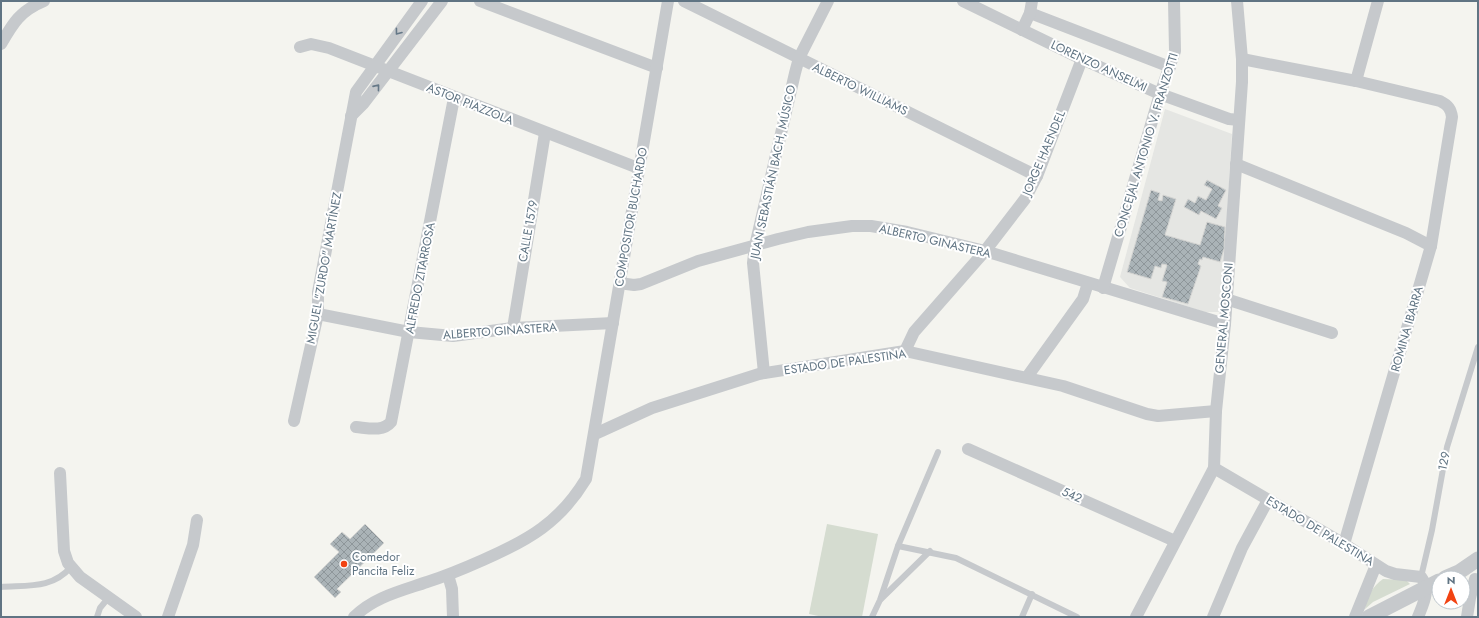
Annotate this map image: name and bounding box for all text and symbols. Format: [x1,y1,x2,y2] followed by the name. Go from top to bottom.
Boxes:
[396,28,403,35] one-way arrow
[1048,36,1150,96] street label: LORENZO ANSELMI
[1109,51,1183,239] street label: CONCEJAL ANTONIO V. FRANZOTTI
[809,58,911,120] street label: ALBERTO WILLIAMS
[424,78,516,130] street label: ASTOR PIAZZOLA
[745,83,800,263] street label: JUAN SEBASTIÁN BACH, MÚSICO
[372,84,379,91] one-way arrow
[1017,107,1070,200] street label: JORGE HAENDEL
[610,146,652,288] street label: COMPOSITOR BUCHARDO
[302,190,346,345] street label: MIGUEL "ZURDO" MARTÍNEZ
[514,199,542,263] street label: CALLE 1579
[877,219,993,263] street label: ALBERTO GINASTERA
[400,221,440,335] street label: ALFREDO ZITARROSA
[1210,262,1238,374] street label: GENERAL MOSCONI
[1386,284,1428,374] street label: ROMINA IBARRA
[442,318,558,344] street label: ALBERTO GINASTERA
[783,345,907,379] street label: ESTADO DE PALESTINA
[1433,450,1455,472] street label: 129
[1059,483,1085,507] street label: 542
[1263,492,1377,570] street label: ESTADO DE PALESTINA
[352,548,415,580] place label: Comedor Pancita Feliz
[339,559,349,569] marker: Comedor Pancita Feliz
[1431,570,1471,610] north arrow
[1447,572,1455,588] text: N

